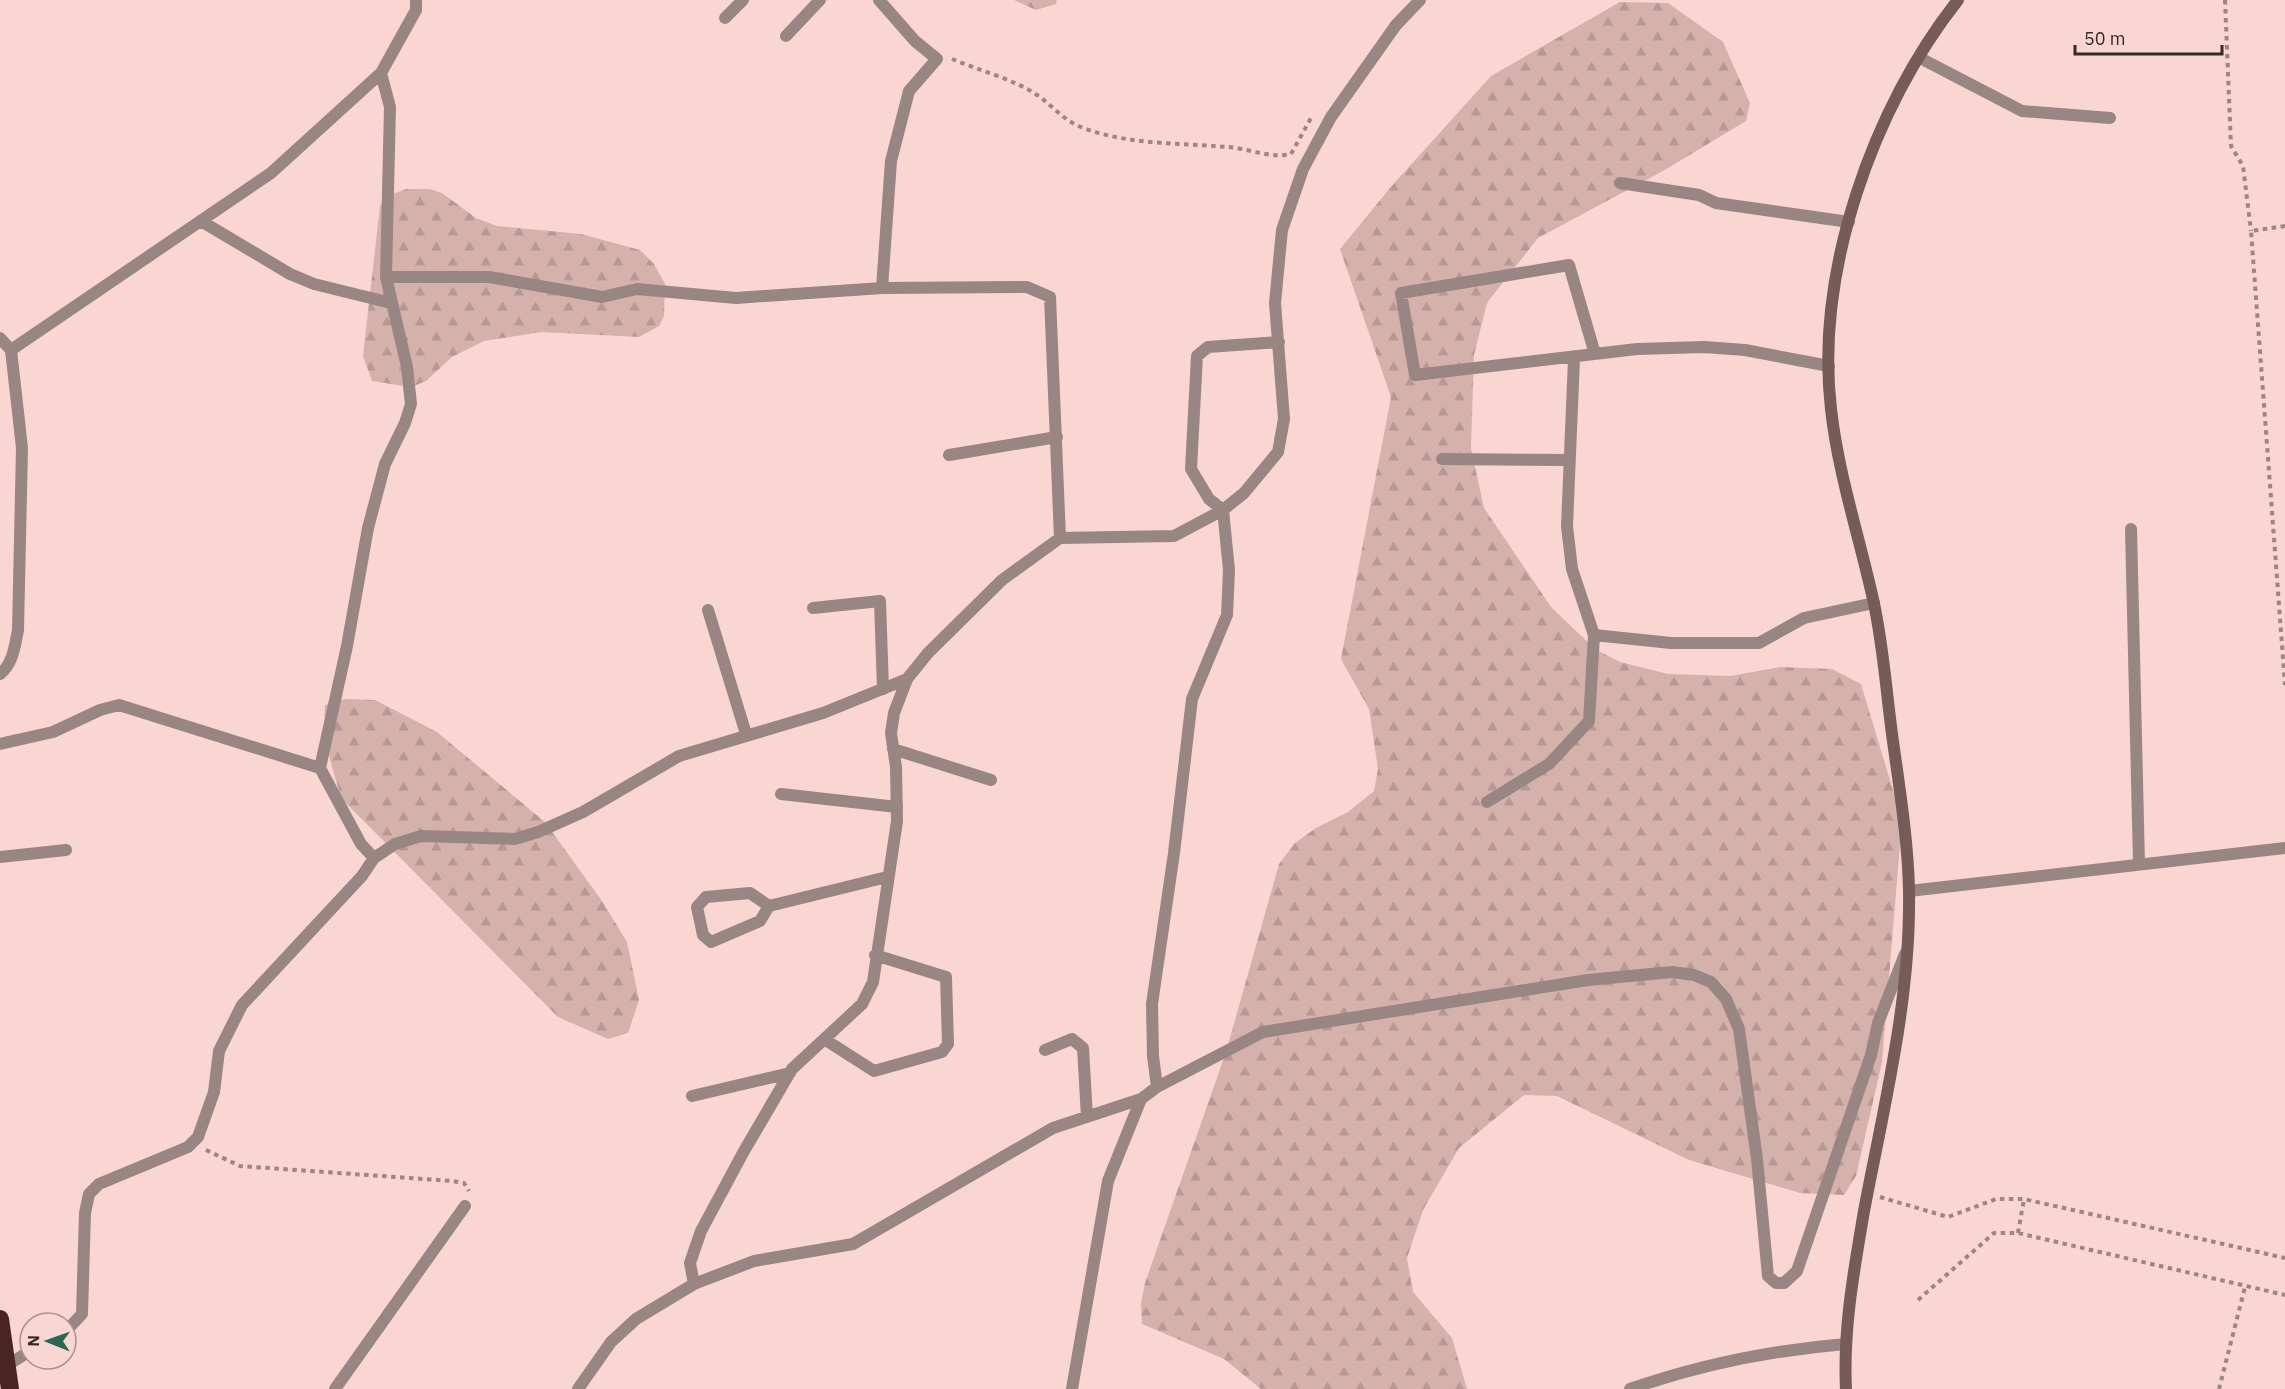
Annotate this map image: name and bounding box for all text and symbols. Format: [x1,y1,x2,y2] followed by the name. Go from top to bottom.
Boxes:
[2075,18,2222,56] scale bar
[2084,27,2126,50] text: 50 m
[18,1311,78,1371] north arrow
[23,1335,43,1347] text: N

